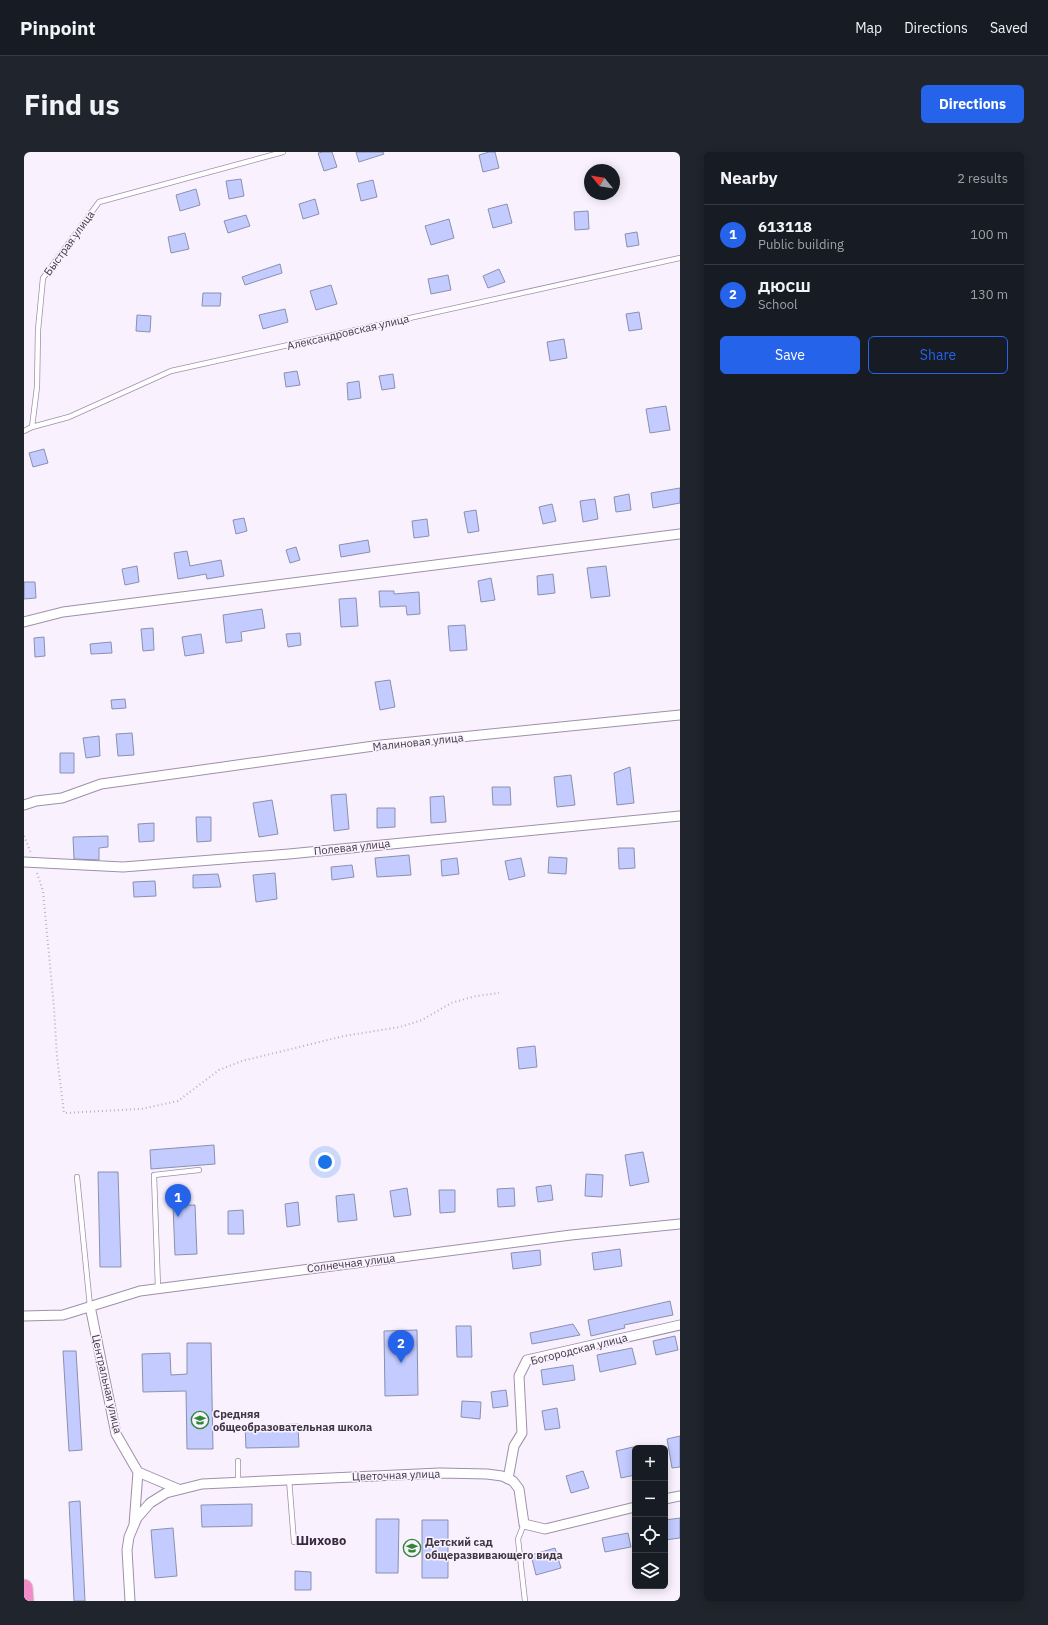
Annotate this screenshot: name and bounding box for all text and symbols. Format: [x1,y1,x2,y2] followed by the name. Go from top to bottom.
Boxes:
[20,16,96,40] text: Pinpoint
[855,19,882,37] text: Map
[904,19,968,37] text: Directions
[990,19,1028,37] text: Saved
[921,85,1024,123] button: Directions
[24,86,120,123] text: Find us
[584,164,620,200] north arrow
[720,167,778,189] text: Nearby
[957,170,1008,187] text: 2 results
[41,208,97,278] street label: Быстрая улица
[758,217,812,236] text: 613118
[729,226,737,243] text: 1
[970,226,1008,243] text: 100 m
[758,236,844,253] text: Public building
[758,277,811,296] text: ДЮСШ
[729,286,737,303] text: 2
[970,286,1008,303] text: 130 m
[758,296,798,313] text: School
[286,311,410,353] street label: Александровская улица
[720,336,860,374] button: Save
[868,336,1008,374] button: Share
[372,730,464,754] street label: Малиновая улица
[313,836,391,858] street label: Полевая улица
[315,1152,335,1172] your location
[165,1184,191,1217] pin: 1
[306,1251,396,1275] street label: Солнечная улица
[388,1330,414,1363] pin: 2
[529,1330,629,1368] street label: Богородская улица
[89,1333,125,1435] street label: Центральная улица
[213,1407,372,1434] place label: Средняя общеобразовательная школа
[190,1410,210,1430] school or university icon: Средняя общеобразовательная школа
[632,1445,668,1589] map controls
[632,1445,668,1481] button: +
[352,1466,441,1484] street label: Цветочная улица
[632,1481,668,1517] button: −
[632,1517,668,1553] button: locate
[296,1532,346,1549] district label: Шихово
[425,1535,563,1562] place label: Детский сад общеразвивающего вида
[402,1538,422,1558] school or university icon: Детский сад общеразвивающего вида
[632,1553,668,1589] button: layers

